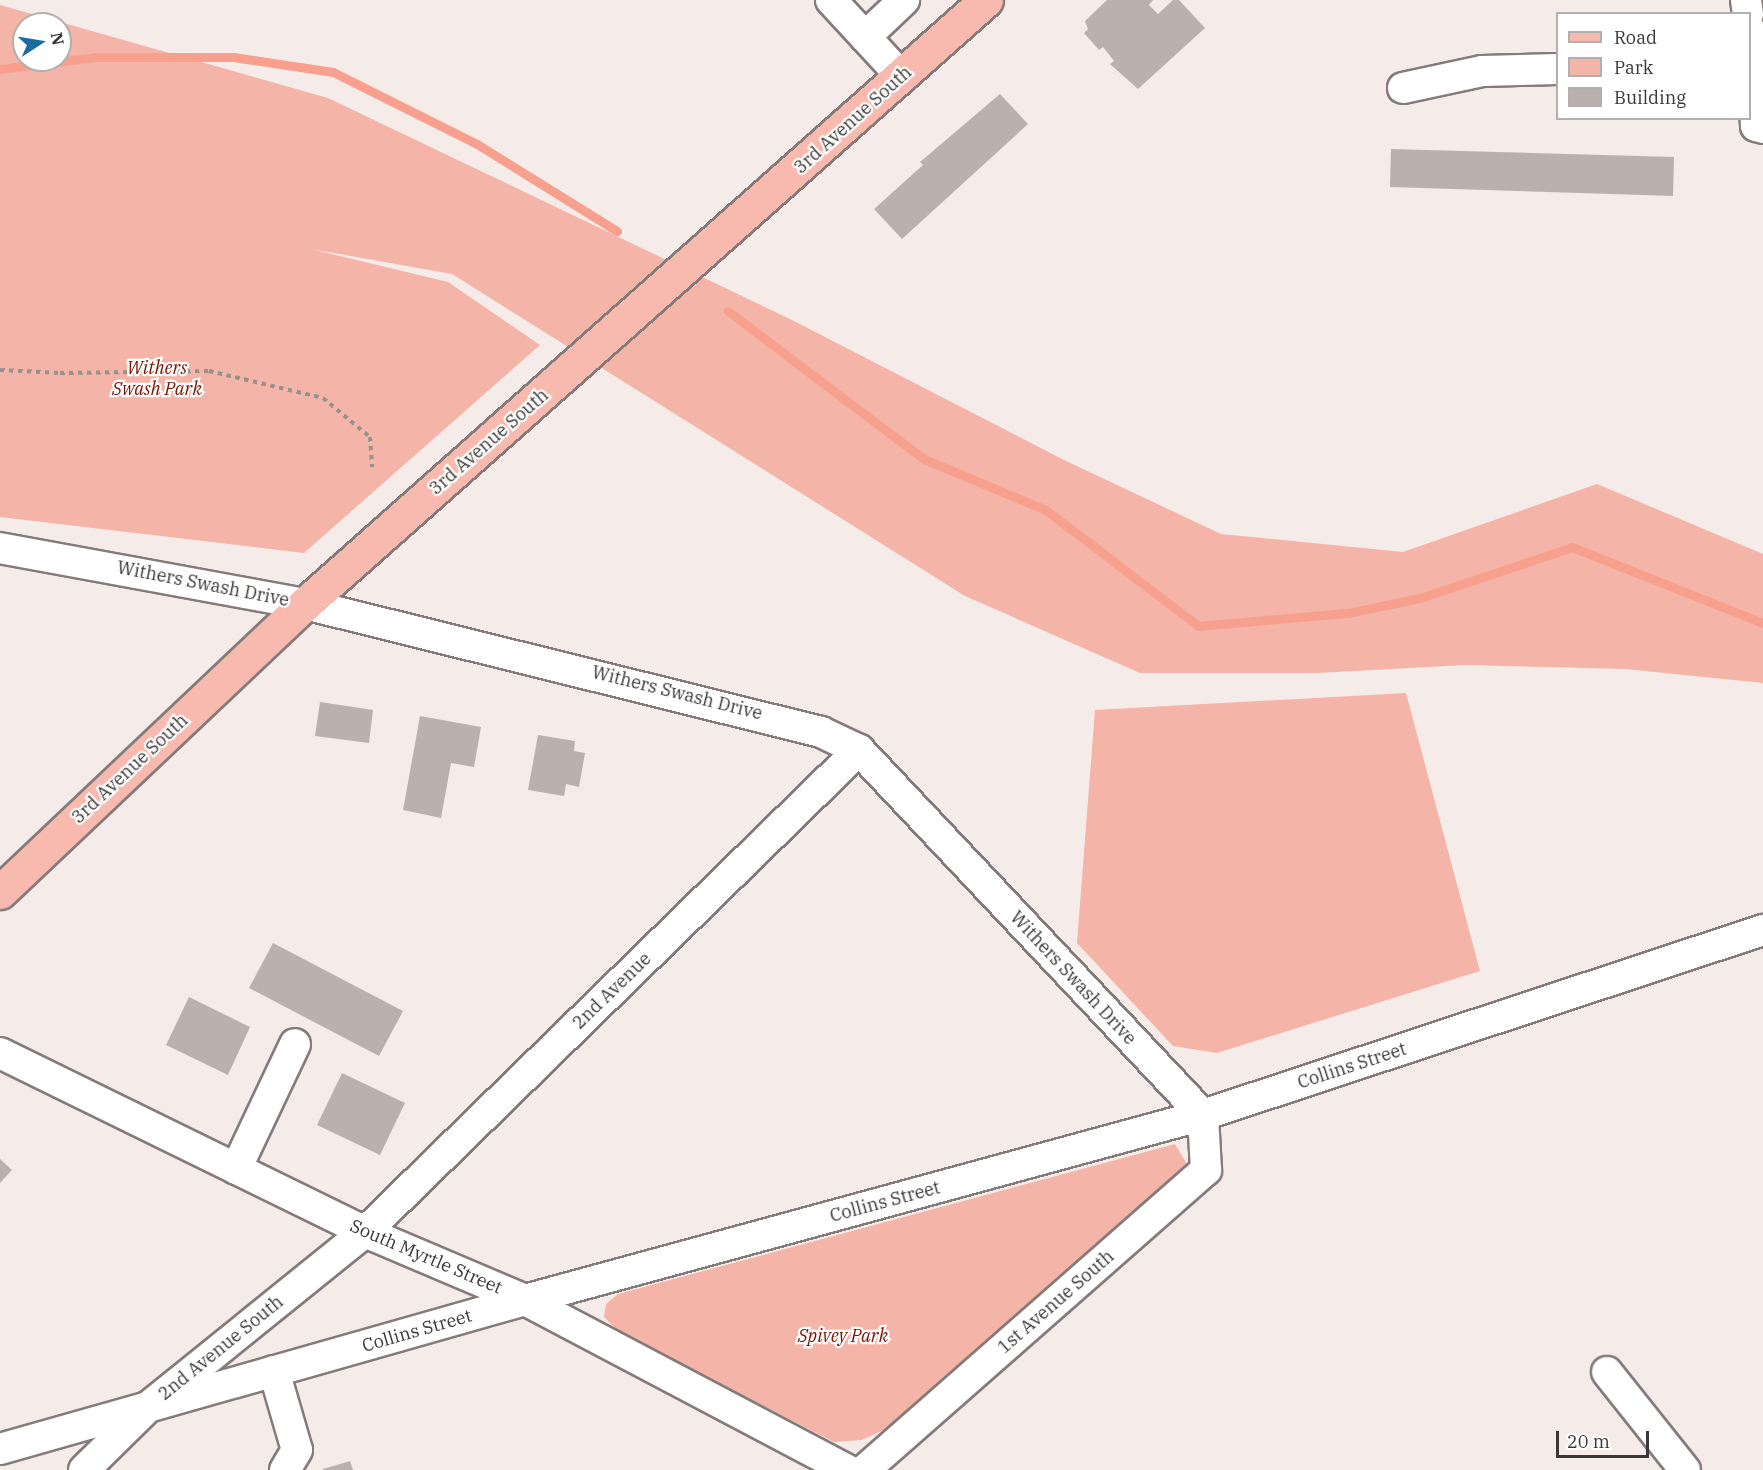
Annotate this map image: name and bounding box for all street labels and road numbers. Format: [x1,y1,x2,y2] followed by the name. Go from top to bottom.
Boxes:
[790,62,916,178] street label: 3rd Avenue South
[425,384,553,500] street label: 3rd Avenue South
[115,557,291,611] street label: Withers Swash Drive
[590,661,764,725] street label: Withers Swash Drive
[67,710,193,828] street label: 3rd Avenue South
[1005,907,1141,1049] street label: Withers Swash Drive
[568,948,656,1034] street label: 2nd Avenue
[1295,1038,1409,1094] street label: Collins Street
[828,1177,942,1227] street label: Collins Street
[347,1215,505,1299] street label: South Myrtle Street
[993,1246,1119,1358] street label: 1st Avenue South
[154,1291,288,1405] street label: 2nd Avenue South
[360,1305,474,1357] street label: Collins Street

